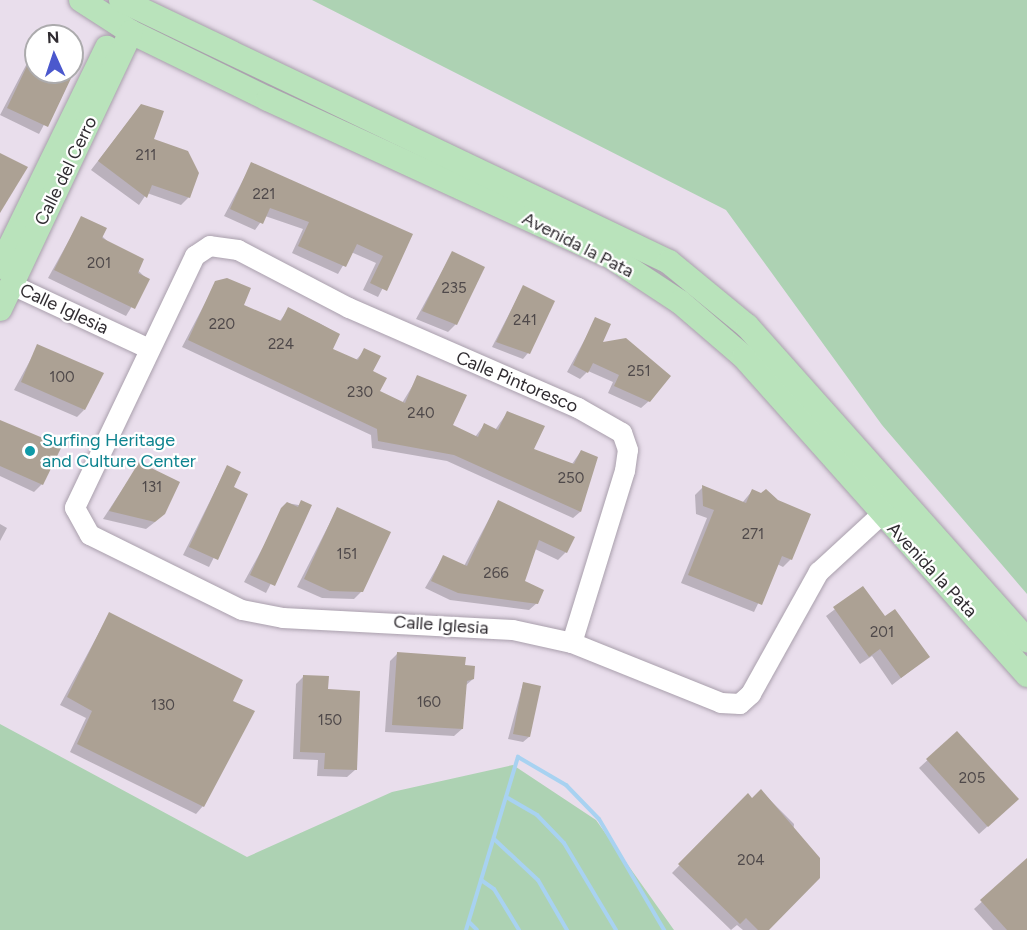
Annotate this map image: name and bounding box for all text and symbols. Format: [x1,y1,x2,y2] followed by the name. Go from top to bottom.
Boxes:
[24,24,84,84] north arrow
[46,28,60,47] text: N
[30,113,102,229] street label: Calle del Cerro
[136,147,156,165] house number: 211
[253,186,275,204] house number: 221
[519,208,637,282] street label: Avenida la Pata
[87,255,111,273] house number: 201
[16,279,112,339] street label: Calle Iglesia
[441,280,467,298] house number: 235
[513,312,537,330] house number: 241
[209,316,235,334] house number: 220
[268,336,294,354] house number: 224
[453,347,581,417] street label: Calle Pintoresco
[627,363,651,381] house number: 251
[49,369,75,387] house number: 100
[347,384,373,402] house number: 230
[407,405,435,423] house number: 240
[42,430,196,472] place label: Surfing Heritage and Culture Center
[23,444,37,458] marker: Surfing Heritage and Culture Center
[558,470,584,488] house number: 250
[142,479,162,497] house number: 131
[882,518,982,622] street label: Avenida la Pata
[742,526,764,544] house number: 271
[336,546,358,564] house number: 151
[483,565,509,583] house number: 266
[393,611,489,639] street label: Calle Iglesia
[870,624,894,642] house number: 201
[417,694,441,712] house number: 160
[151,697,175,715] house number: 130
[318,712,342,730] house number: 150
[959,770,985,788] house number: 205
[737,852,765,870] house number: 204

